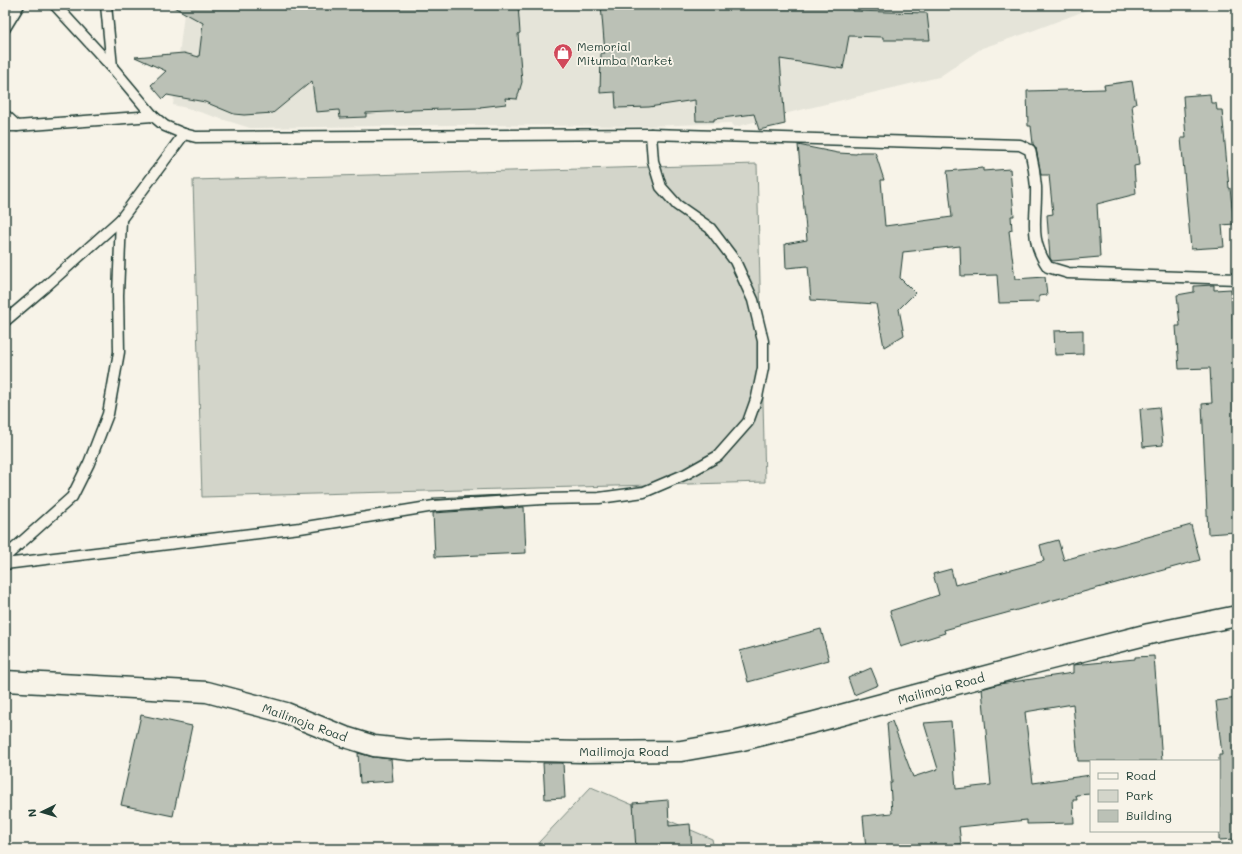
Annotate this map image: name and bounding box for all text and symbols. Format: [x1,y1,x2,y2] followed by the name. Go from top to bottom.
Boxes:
[577,38,673,68] place label: Memorial Mitumba Market
[552,42,574,70] shop icon: Memorial Mitumba Market
[896,669,987,707] street label: Mailimoja Road
[260,699,350,745] street label: Mailimoja Road
[579,743,669,759] street label: Mailimoja Road
[1090,760,1220,832] legend
[1126,767,1156,783] text: Road
[1126,787,1153,803] text: Park
[22,792,62,832] north arrow
[1126,807,1172,823] text: Building
[24,808,39,818] text: N

